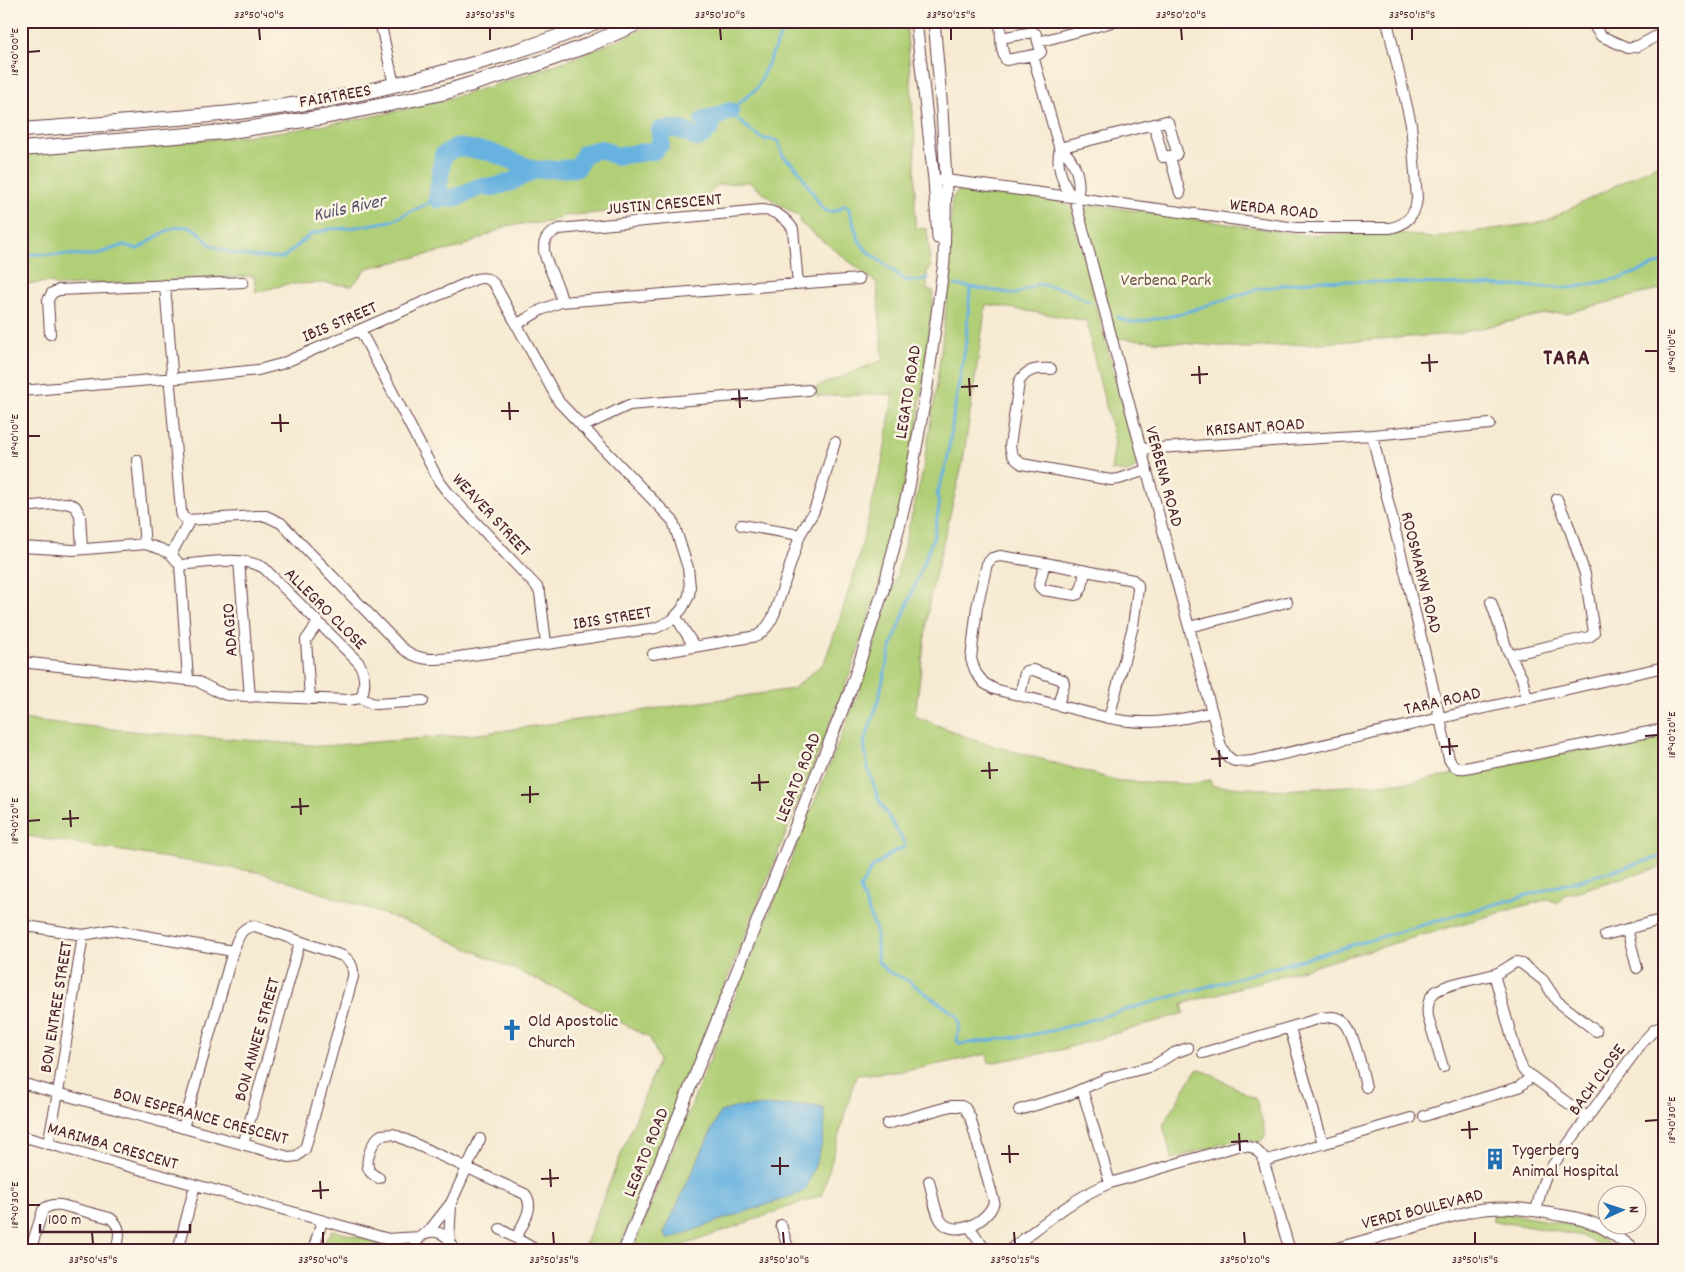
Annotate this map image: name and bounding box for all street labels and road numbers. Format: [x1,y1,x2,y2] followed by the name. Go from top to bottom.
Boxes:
[298,79,373,116] street label: FAIRTREES
[605,188,723,223] street label: JUSTIN CRESCENT
[1228,193,1319,228] street label: WERDA ROAD
[299,296,381,350] street label: IBIS STREET
[890,344,929,441] street label: LEGATO ROAD
[1205,413,1305,444] street label: KRISANT ROAD
[1137,423,1188,530] street label: VERBENA ROAD
[445,469,535,563] street label: WEAVER STREET
[1392,509,1447,636] street label: ROOSMARYN ROAD
[277,563,371,657] street label: ALLEGRO CLOSE
[571,601,653,638] street label: IBIS STREET
[217,602,246,658] street label: ADAGIO
[1402,681,1483,723] street label: TARA ROAD
[770,730,829,826] street label: LEGATO ROAD
[35,940,80,1075] street label: BON ENTREE STREET
[229,975,288,1104] street label: BON ANNEE STREET
[1563,1039,1633,1122] street label: BACH CLOSE
[110,1082,290,1153] street label: BON ESPERANCE CRESCENT
[618,1105,677,1201] street label: LEGATO ROAD
[44,1117,180,1178] street label: MARIMBA CRESCENT
[1359,1183,1486,1238] street label: VERDI BOULEVARD

